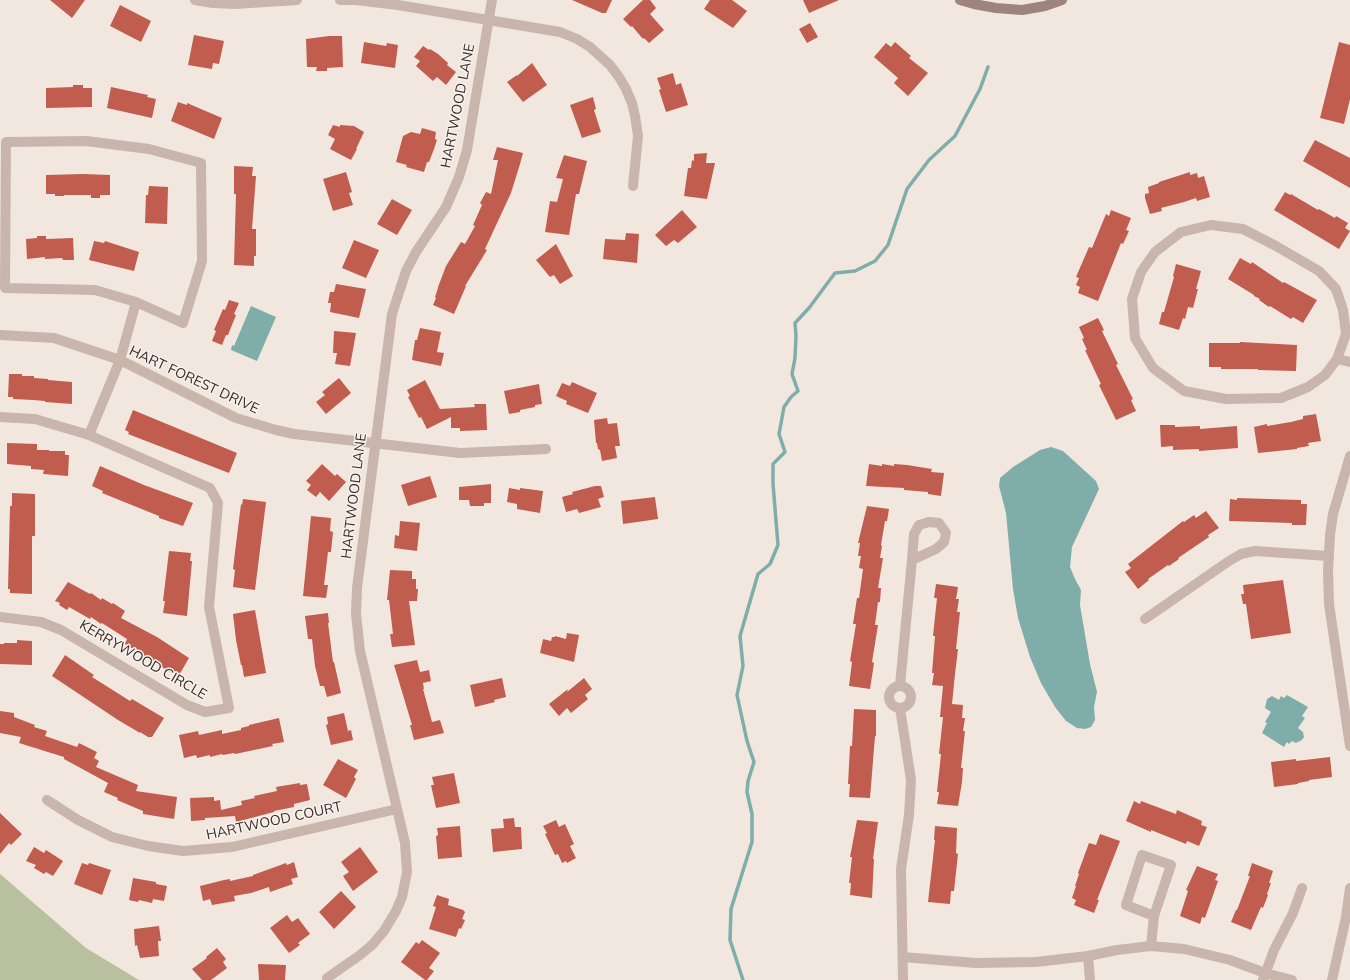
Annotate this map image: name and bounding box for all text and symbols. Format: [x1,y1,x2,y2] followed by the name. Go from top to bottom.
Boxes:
[438,42,478,170] street label: HARTWOOD LANE
[126,343,262,417] street label: HART FOREST DRIVE
[338,432,370,560] street label: HARTWOOD LANE
[76,617,210,703] street label: KERRYWOOD CIRCLE
[205,798,343,844] street label: HARTWOOD COURT

